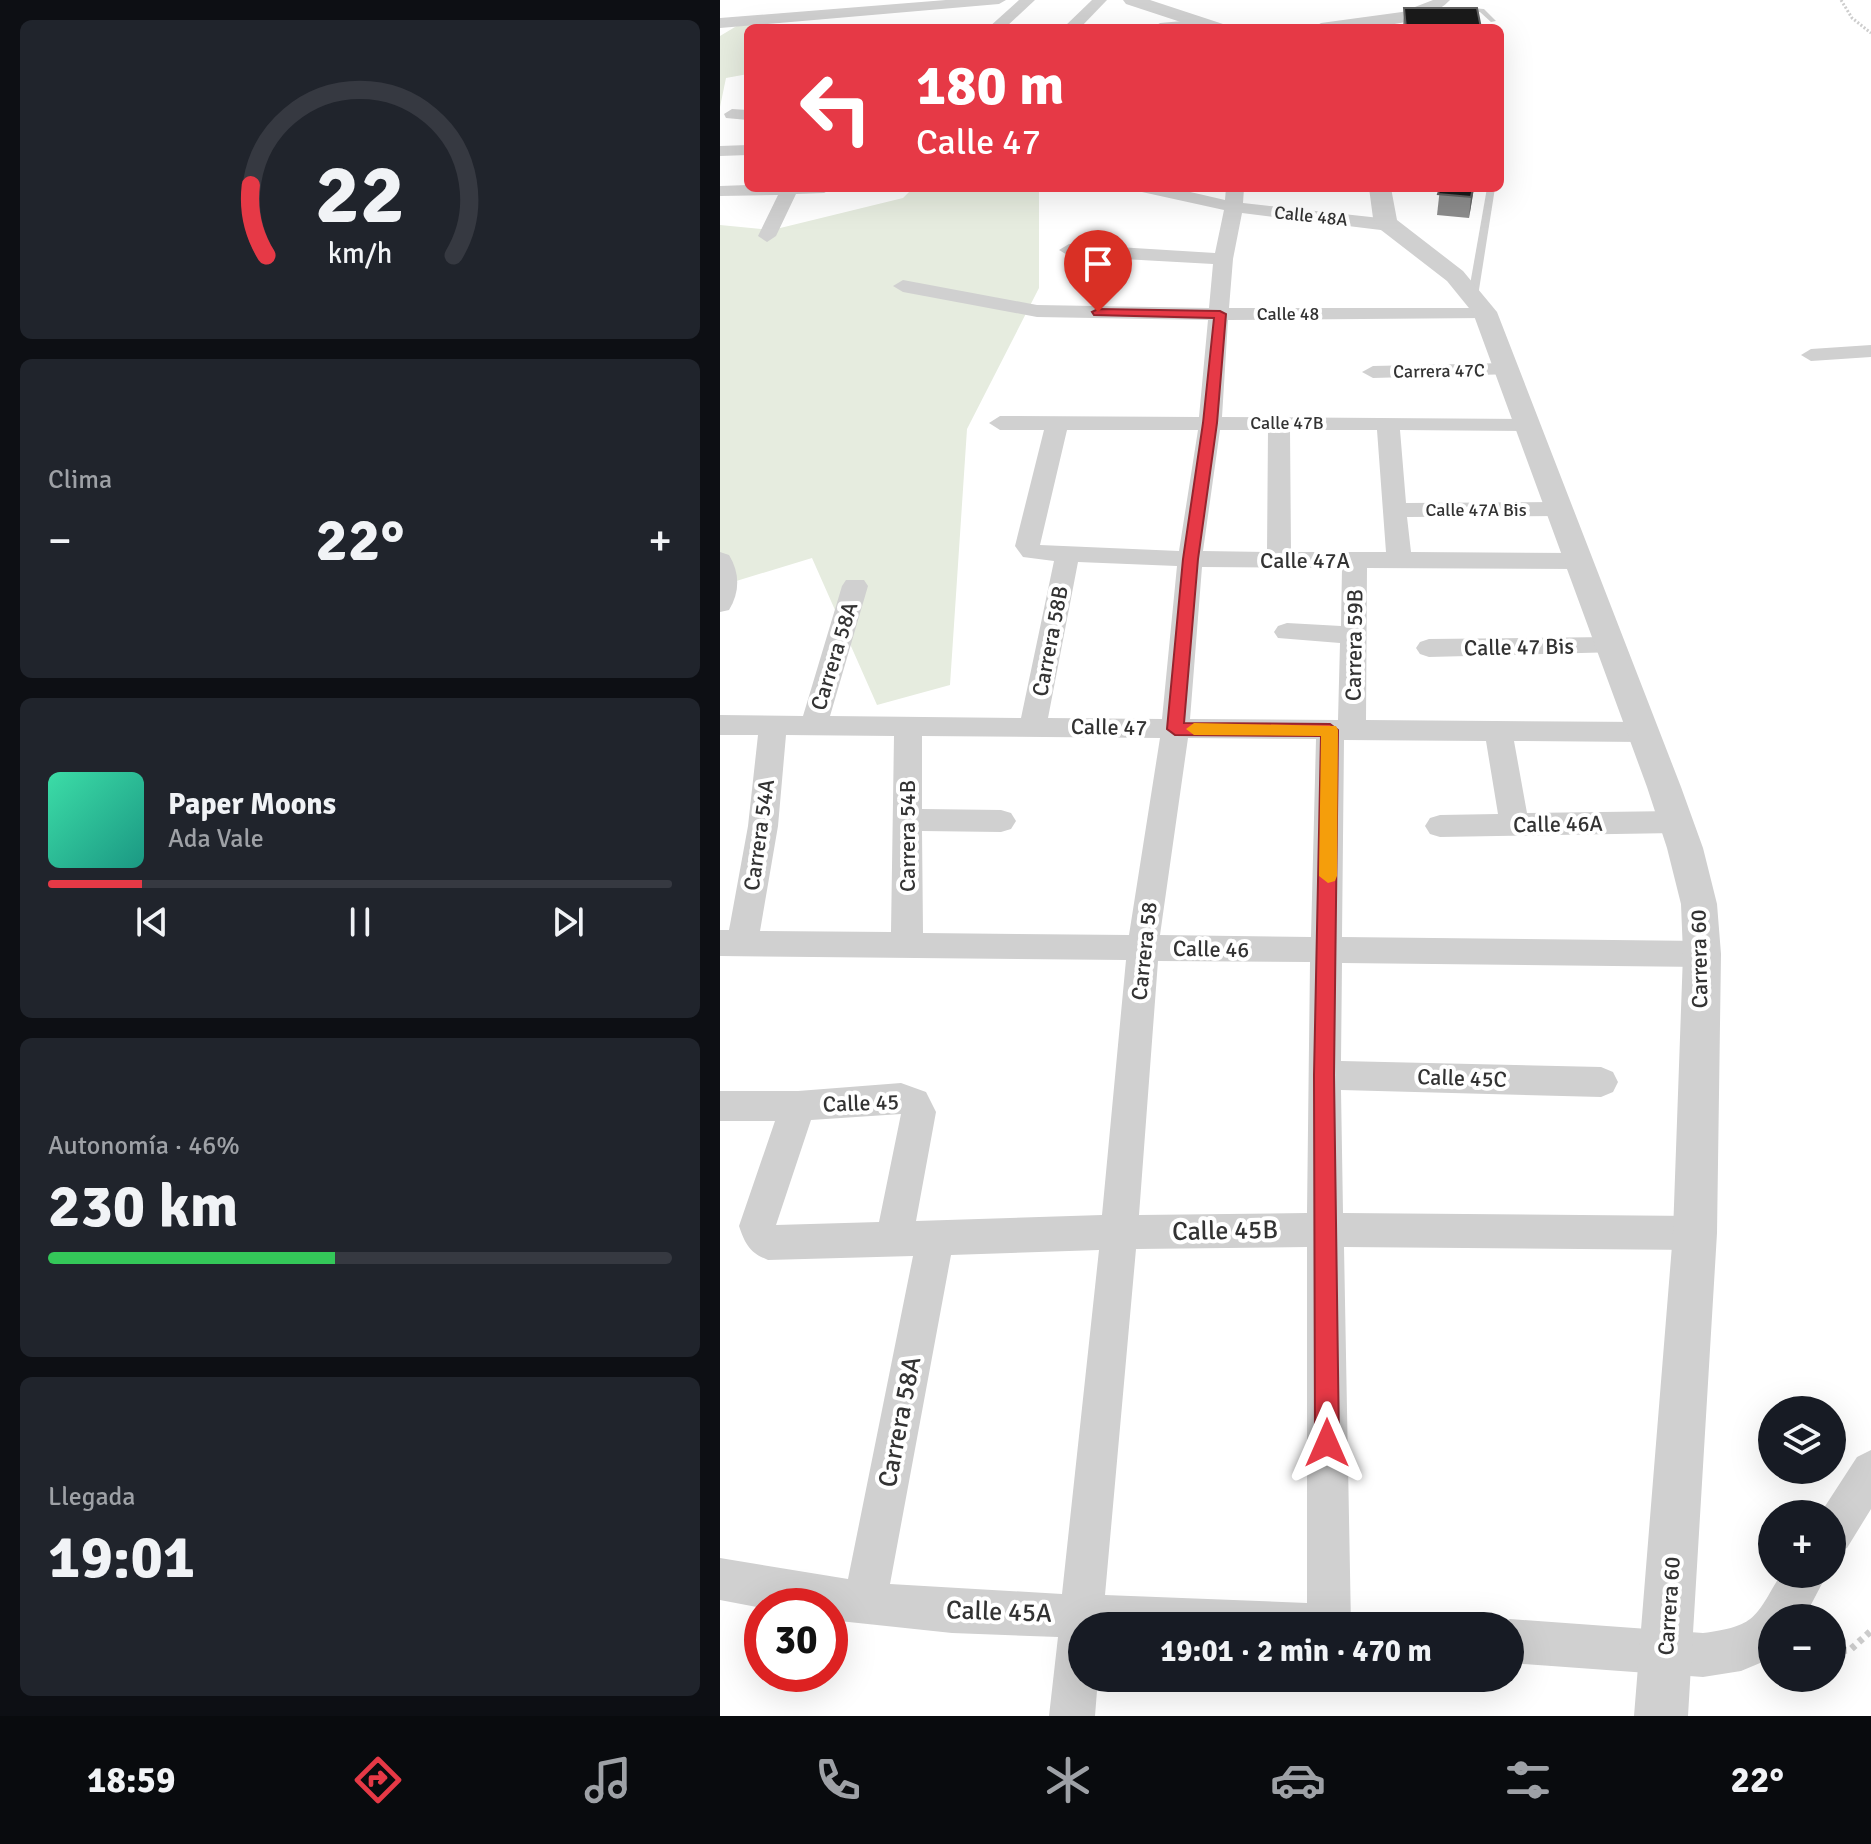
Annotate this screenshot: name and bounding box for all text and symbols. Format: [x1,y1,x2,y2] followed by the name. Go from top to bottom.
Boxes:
[916,51,1064,120] text: 180 m
[784,56,888,160] icon: left
[916,120,1041,165] text: Calle 47
[315,143,405,245] text: 22
[1273,201,1349,231] street label: Calle 48A
[1064,230,1132,312] pin
[328,236,392,271] text: km/h
[1076,242,1120,286] icon: arrive
[1257,303,1319,325] street label: Calle 48
[1393,359,1485,383] street label: Carrera 47C
[1250,412,1324,434] street label: Calle 47B
[48,464,112,496] text: Clima
[1425,499,1527,521] street label: Calle 47A Bis
[316,504,404,578] text: 22°
[48,514,72,568] text: −
[648,514,672,568] text: +
[1260,547,1350,574] street label: Calle 47A
[1026,583,1074,699] street label: Carrera 58B
[1340,589,1368,701] street label: Carrera 59B
[805,598,863,714] street label: Carrera 58A
[1464,633,1574,661] street label: Calle 47 Bis
[1071,713,1147,741] street label: Calle 47
[738,777,780,892] street label: Carrera 54A
[894,780,921,892] street label: Carrera 54B
[168,786,336,823] text: Paper Moons
[1513,810,1604,838] street label: Calle 46A
[168,823,264,855] text: Ada Vale
[130,900,174,944] icon: previous
[338,900,382,944] icon: pause
[546,900,590,944] icon: next
[1125,900,1163,1002] street label: Carrera 58
[1685,909,1713,1009] street label: Carrera 60
[1173,935,1249,963] street label: Calle 46
[1417,1063,1507,1093] street label: Calle 45C
[822,1088,900,1118] street label: Calle 45
[48,1130,240,1162] text: Autonomía · 46%
[48,1170,238,1244] text: 230 km
[1172,1214,1278,1248] street label: Calle 45B
[872,1354,928,1490] street label: Carrera 58A
[1758,1396,1846,1692] map controls
[1758,1396,1846,1484] button: layers
[1285,1401,1369,1485] position arrow
[48,1481,135,1513] text: Llegada
[1758,1500,1846,1588] button: +
[48,1521,195,1595] text: 19:01
[1652,1556,1686,1656] street label: Carrera 60
[744,1588,848,1692] speed limit sign: 30
[945,1594,1053,1630] street label: Calle 45A
[1758,1604,1846,1692] button: −
[1160,1633,1432,1670] text: 19:01 · 2 min · 470 m
[350,1752,406,1808] icon: directions
[580,1752,636,1808] icon: music
[810,1752,866,1808] icon: phone
[1040,1752,1096,1808] icon: climate
[1270,1752,1326,1808] icon: car
[1500,1752,1556,1808] icon: filters
[87,1758,175,1803] text: 18:59
[1731,1758,1784,1803] text: 22°

